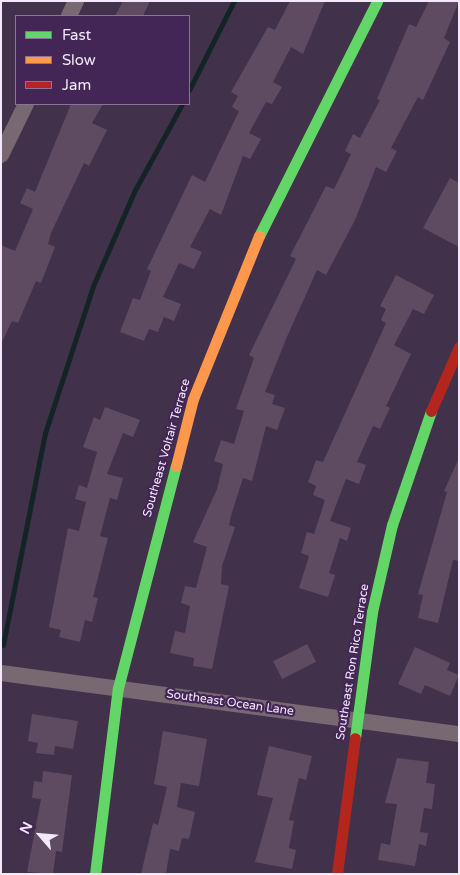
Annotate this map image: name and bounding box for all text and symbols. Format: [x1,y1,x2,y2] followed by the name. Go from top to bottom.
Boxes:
[15,15,190,105] legend
[62,26,91,44] text: Fast
[62,51,96,69] text: Slow
[62,76,91,94] text: Jam
[140,377,194,519] street label: Southeast Voltair Terrace
[334,583,372,741] street label: Southeast Ron Rico Terrace
[165,687,295,719] street label: Southeast Ocean Lane
[15,810,65,860] north arrow
[16,819,36,837] text: N

